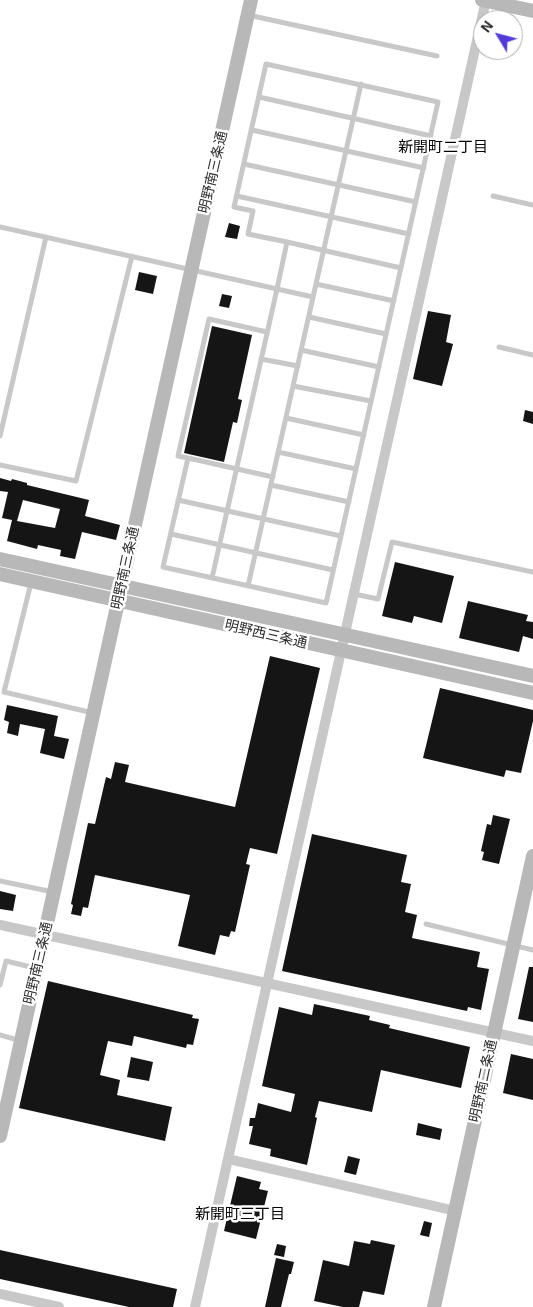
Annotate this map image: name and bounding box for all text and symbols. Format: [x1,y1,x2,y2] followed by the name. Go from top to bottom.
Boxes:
[473,10,523,60] north arrow
[477,17,496,35] text: N
[195,129,231,215] street label: 明野南三条通
[398,138,488,156] district label: 新開町二丁目
[108,525,142,611] street label: 明野南三条通
[223,616,309,652] street label: 明野西三条通
[20,920,56,1006] street label: 明野南三条通
[466,1038,500,1124] street label: 明野南二条通
[195,1205,285,1223] district label: 新開町三丁目

